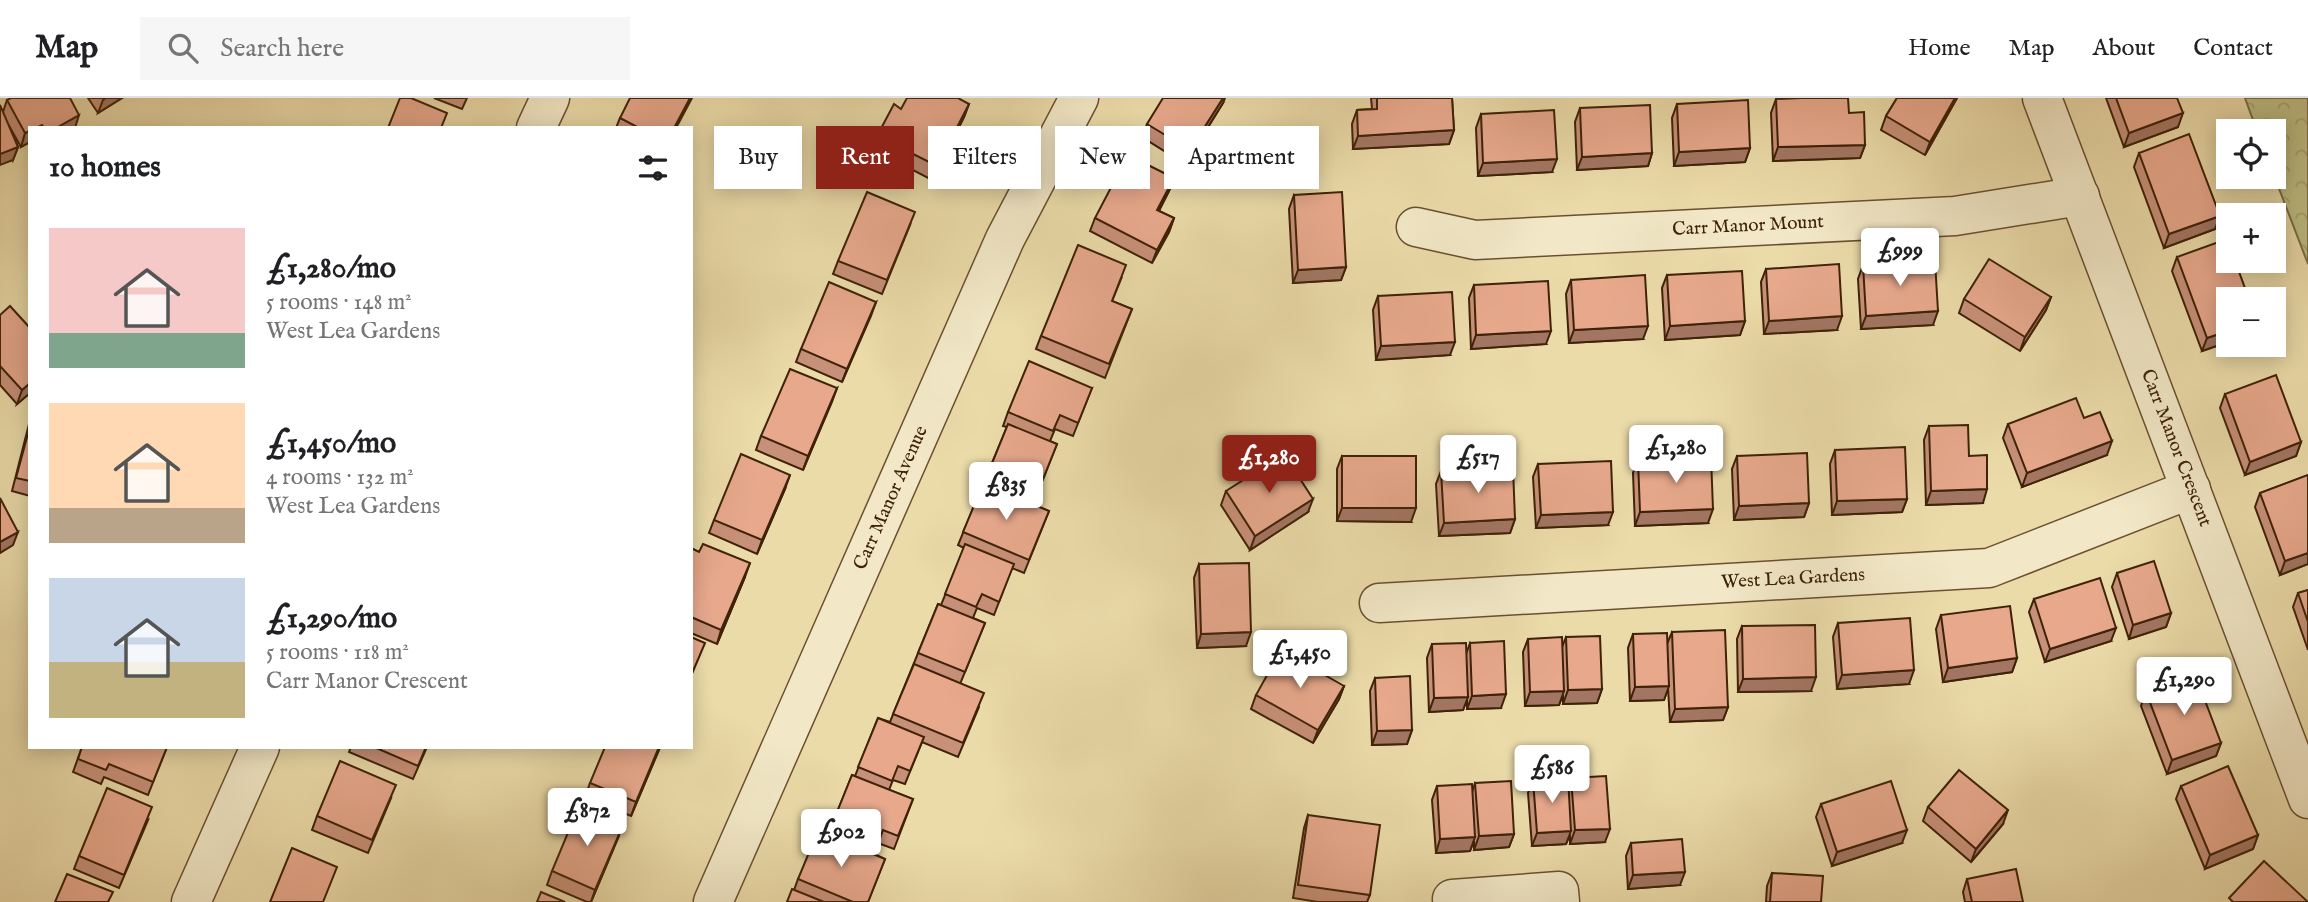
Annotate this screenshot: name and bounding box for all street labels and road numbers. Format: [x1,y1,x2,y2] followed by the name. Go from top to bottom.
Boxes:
[1672,210,1825,242] street label: Carr Manor Mount
[2135,366,2217,531] street label: Carr Manor Crescent
[848,422,934,574] street label: Carr Manor Avenue
[1721,563,1865,595] street label: West Lea Gardens

